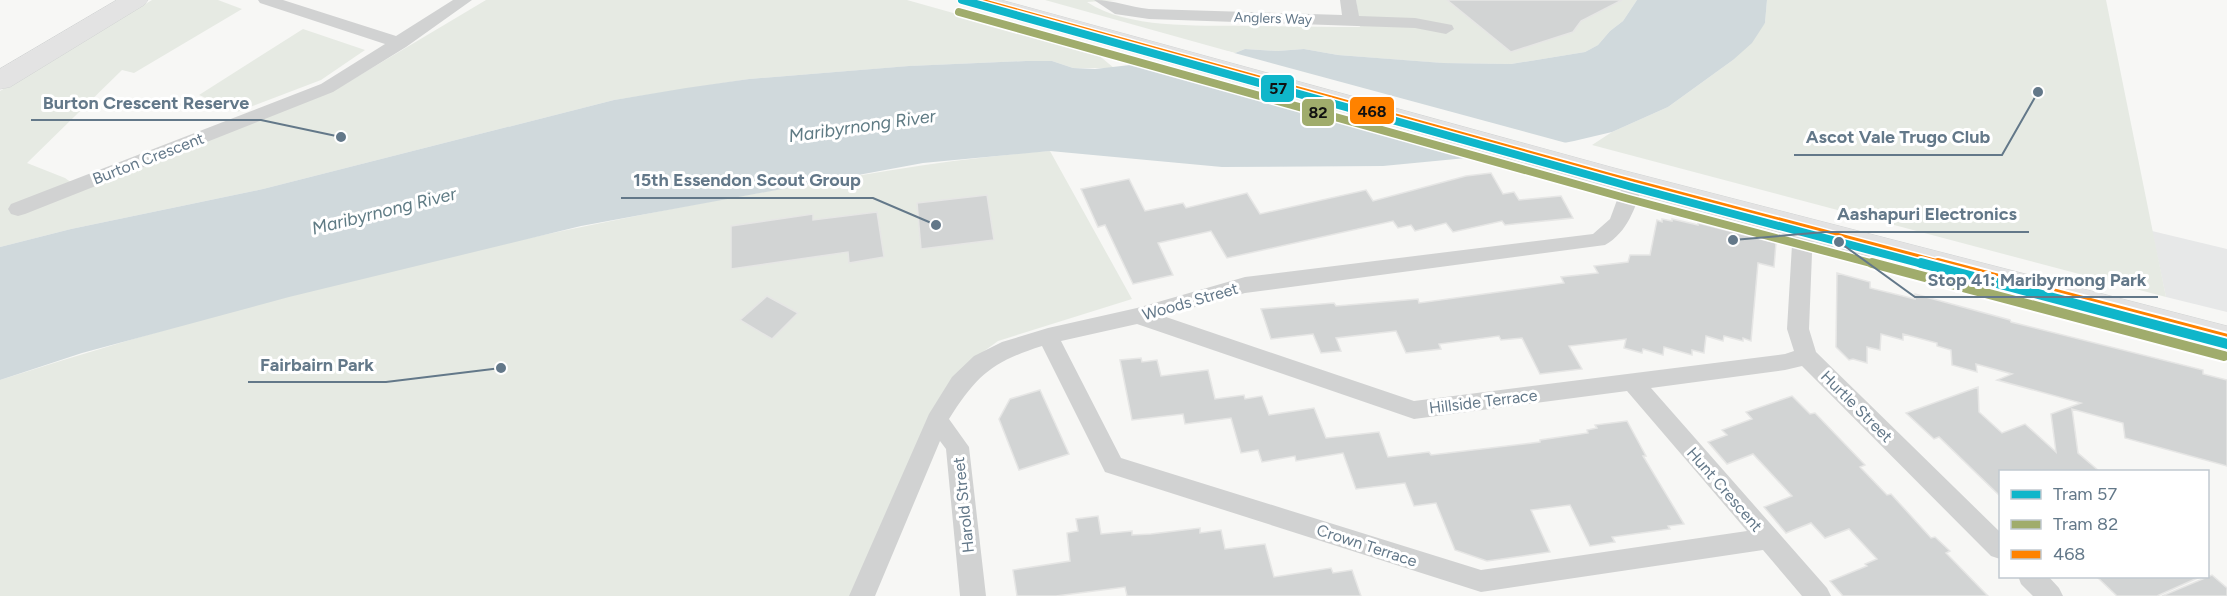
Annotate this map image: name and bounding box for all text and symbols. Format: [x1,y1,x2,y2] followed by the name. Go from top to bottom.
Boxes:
[1234,9,1313,28] street label: Anglers Way
[1260,74,1295,103] line badge: 57
[1269,79,1287,98] text: 57
[31,84,261,120] callout: Burton Crescent Reserve
[43,92,249,114] text: Burton Crescent Reserve
[1349,96,1395,125] line badge: 468
[1301,98,1335,127] line badge: 82
[1357,102,1387,121] text: 468
[1308,103,1328,122] text: 82
[787,105,938,147] water label: Maribyrnong River
[1794,119,2002,155] callout: Ascot Vale Trugo Club
[1806,126,1991,148] text: Ascot Vale Trugo Club
[90,128,207,188] street label: Burton Crescent
[621,162,873,198] callout: 15th Essendon Scout Group
[633,169,861,191] text: 15th Essendon Scout Group
[309,182,459,240] water label: Maribyrnong River
[1825,196,2029,232] callout: Aashapuri Electronics
[1837,203,2018,225] text: Aashapuri Electronics
[1915,261,2158,297] callout: Stop 41: Maribyrnong Park
[1927,269,2147,291] text: Stop 41: Maribyrnong Park
[1140,279,1240,324] street label: Woods Street
[248,346,386,382] callout: Fairbairn Park
[260,354,374,376] text: Fairbairn Park
[1817,367,1896,446] street label: Hurtle Street
[1428,385,1539,418] street label: Hillside Terrace
[1683,443,1766,535] street label: Hunt Crescent
[949,456,978,554] street label: Harold Street
[1999,470,2209,578] legend
[2053,483,2117,505] text: Tram 57
[2053,513,2118,535] text: Tram 82
[1314,520,1420,571] street label: Crown Terrace
[2053,543,2085,565] text: 468

